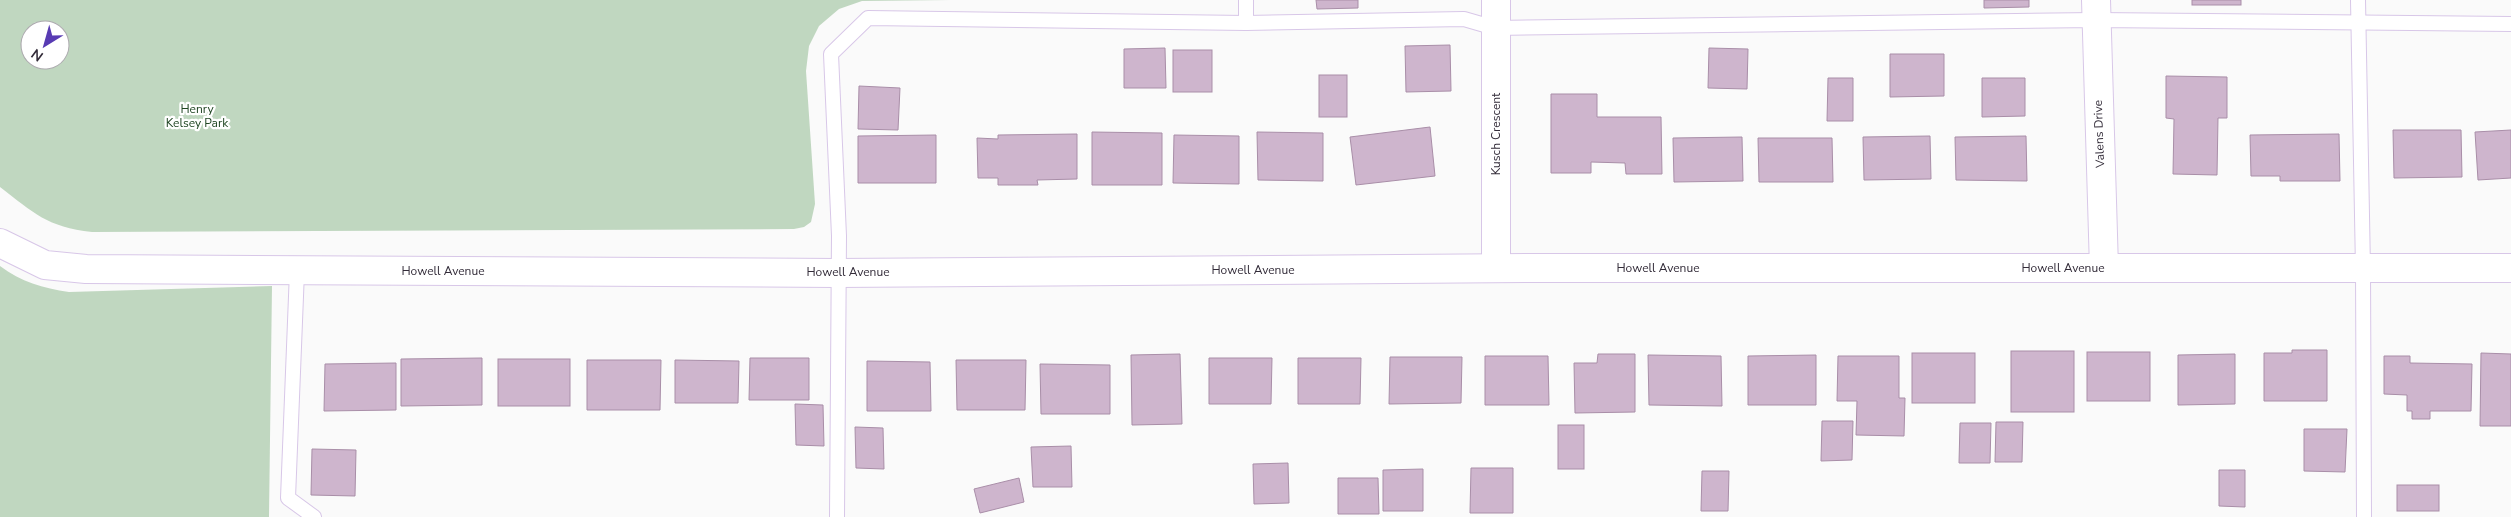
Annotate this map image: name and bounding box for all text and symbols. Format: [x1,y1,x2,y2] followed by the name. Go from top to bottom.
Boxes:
[20,20,70,70] north arrow
[28,44,47,66] text: N
[1488,92,1504,175] street label: Kusch Crescent
[2090,100,2108,169] street label: Valens Drive
[166,101,229,131] park label: Henry Kelsey Park
[1616,260,1700,276] street label: Howell Avenue
[2021,260,2105,276] street label: Howell Avenue
[1211,262,1295,278] street label: Howell Avenue
[401,263,485,279] street label: Howell Avenue
[806,264,890,280] street label: Howell Avenue

